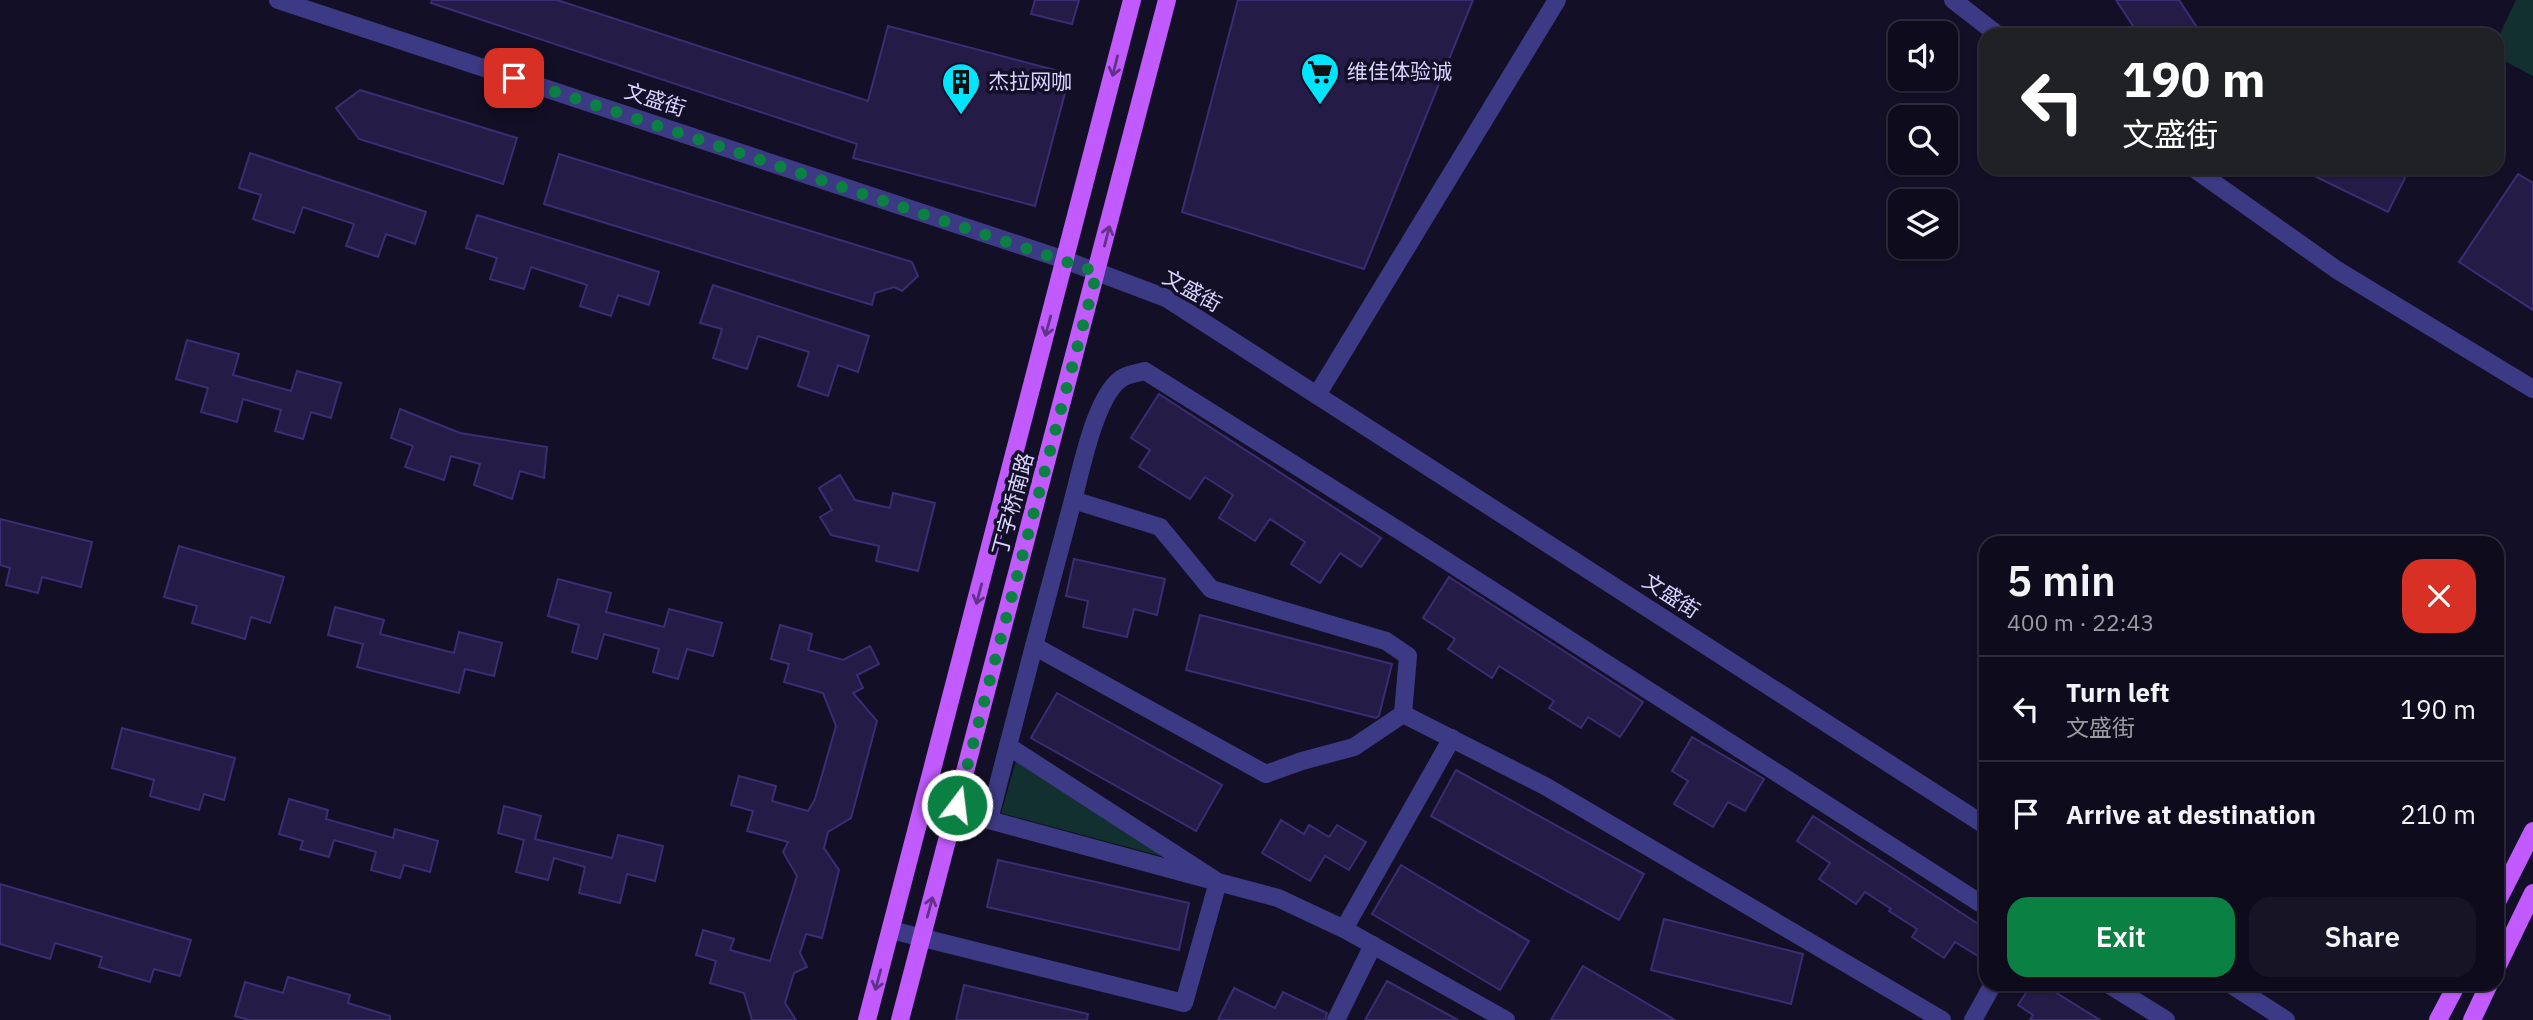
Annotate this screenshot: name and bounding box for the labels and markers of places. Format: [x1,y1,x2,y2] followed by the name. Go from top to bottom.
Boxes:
[484,48,544,108] pin
[1299,51,1341,106] supermarket icon: 维佳体验诚
[1347,57,1452,85] place label: 维佳体验诚
[940,61,982,116] building icon: 杰拉网咖
[988,67,1072,95] place label: 杰拉网咖

